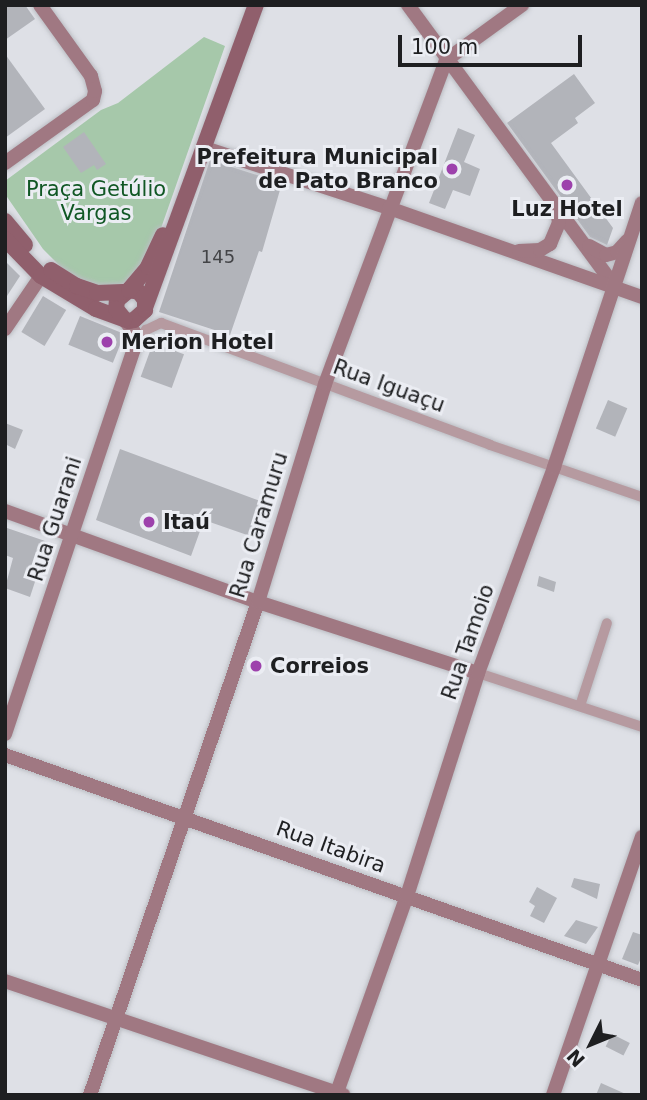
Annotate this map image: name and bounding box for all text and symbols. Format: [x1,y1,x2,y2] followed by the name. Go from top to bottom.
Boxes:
[402,21,586,65] scale bar
[411,35,478,59] text: 100 m
[197,144,438,194] place label: Prefeitura Municipal de Pato Branco
[444,161,460,177] marker: Prefeitura Municipal de Pato Branco
[26,176,166,226] park label: Praça Getúlio Vargas
[559,177,575,193] marker: Luz Hotel
[511,196,623,222] place label: Luz Hotel
[201,246,235,268] house number: 145
[121,329,274,355] place label: Merion Hotel
[99,334,115,350] marker: Merion Hotel
[330,354,448,418] street label: Rua Iguaçu
[225,449,293,601] street label: Rua Caramuru
[23,453,87,585] street label: Rua Guarani
[163,509,210,535] place label: Itaú
[141,514,157,530] marker: Itaú
[436,581,500,703] street label: Rua Tamoio
[270,653,369,679] place label: Correios
[248,658,264,674] marker: Correios
[273,816,389,878] street label: Rua Itabira
[556,1009,626,1079] north arrow
[562,1045,589,1072] text: N

